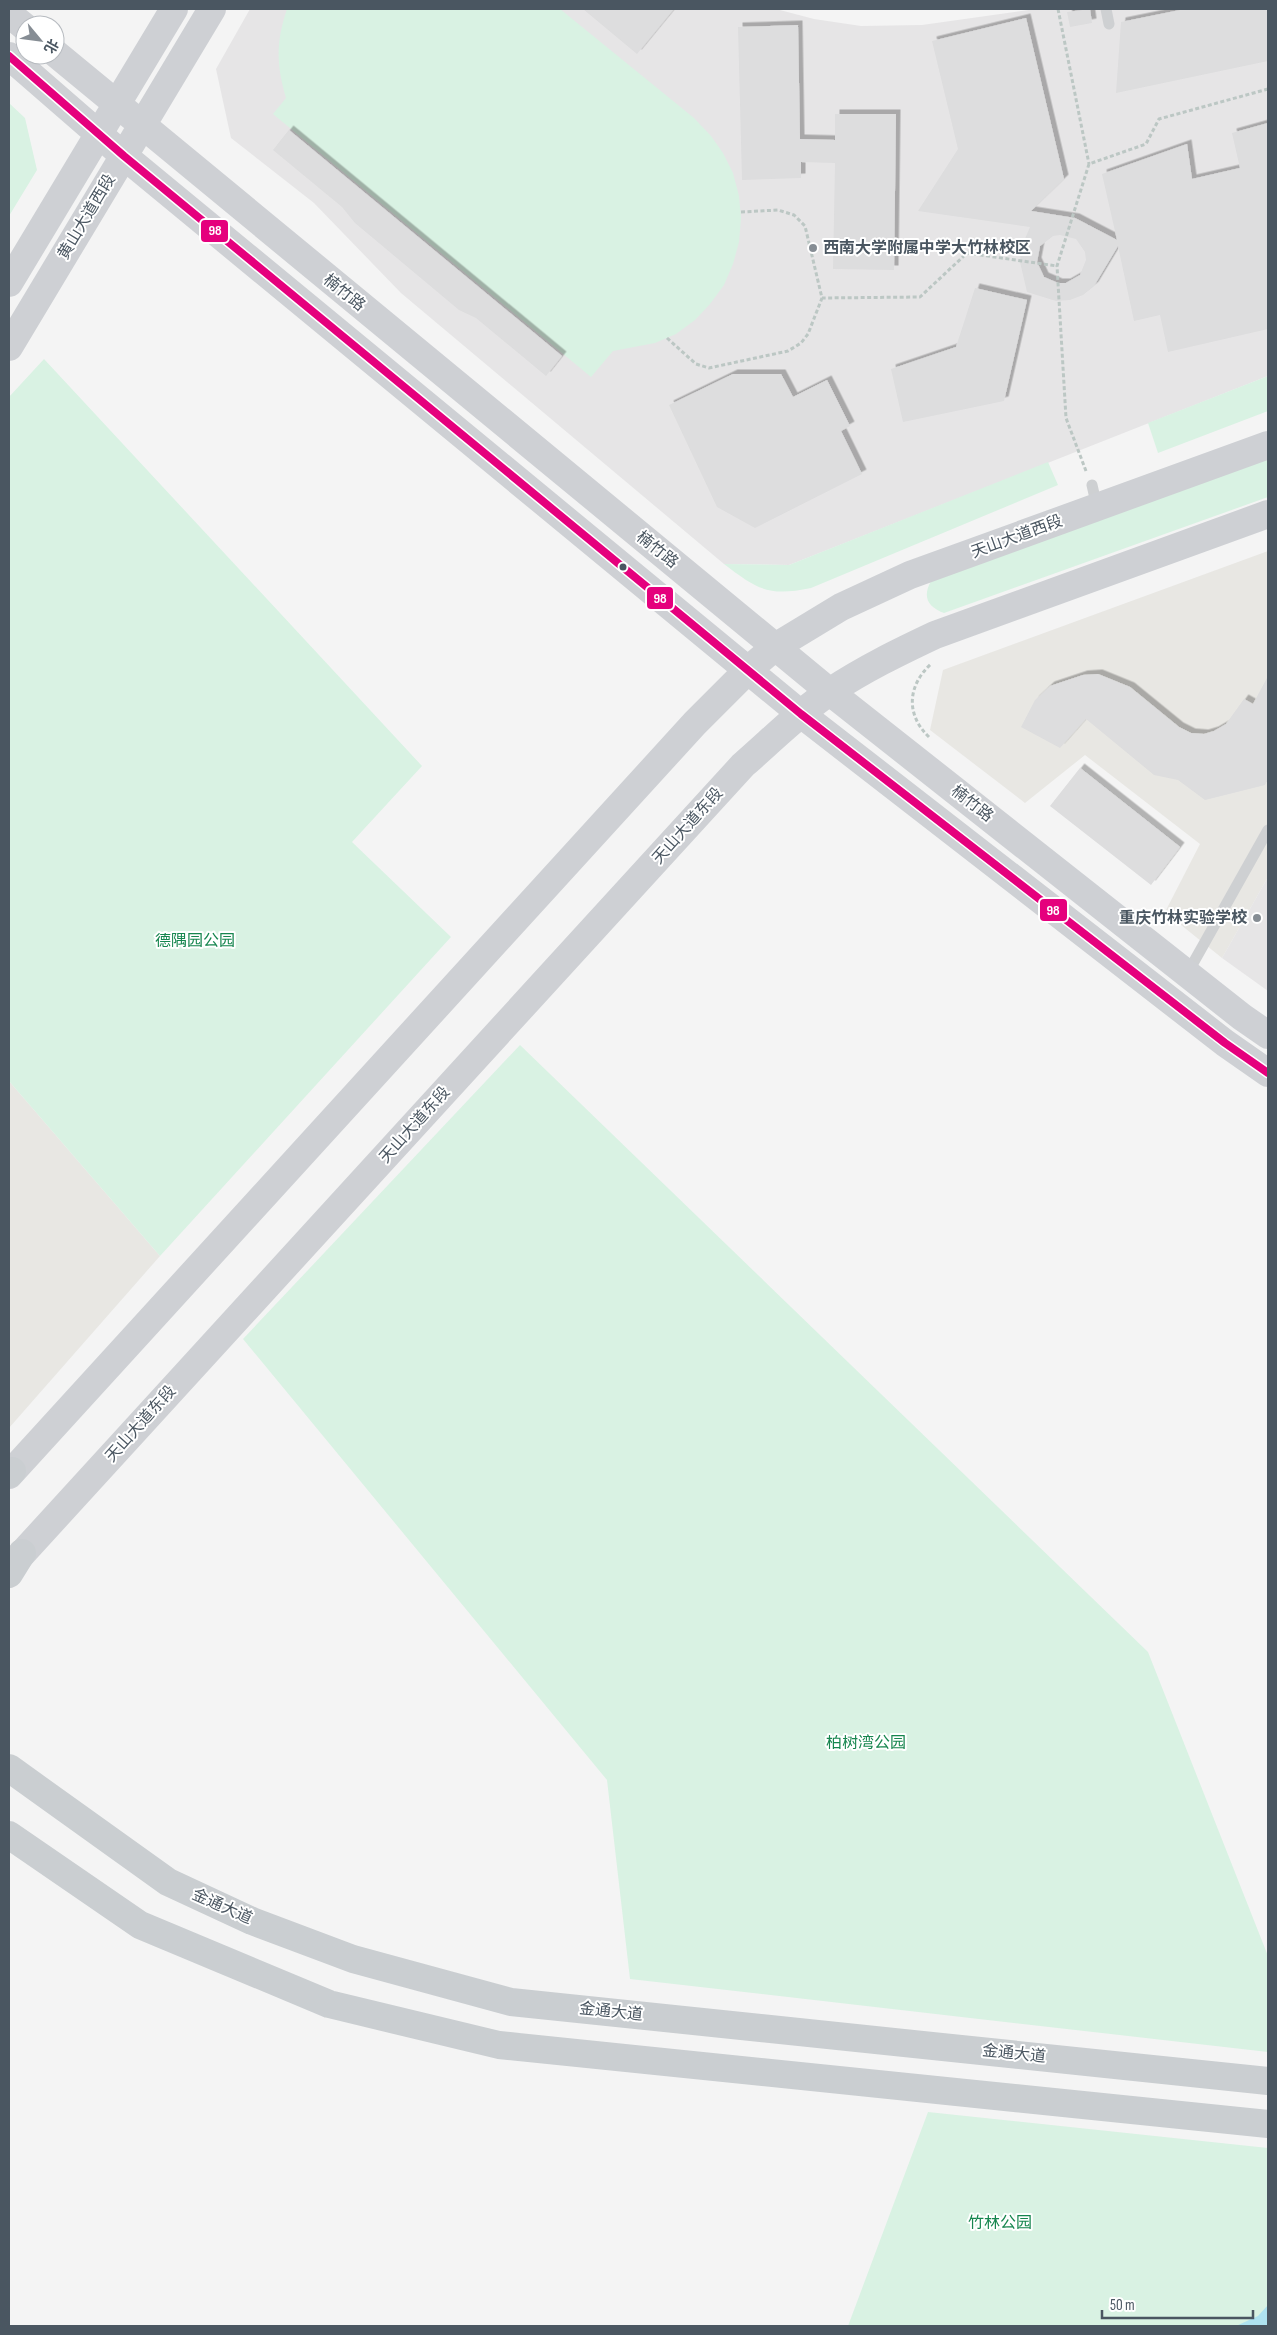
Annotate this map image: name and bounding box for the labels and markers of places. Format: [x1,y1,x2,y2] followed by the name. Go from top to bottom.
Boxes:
[823,238,1031,258] place label: 西南大学附属中学大竹林校区
[807,242,819,254] marker: 西南大学附属中学大竹林校区
[618,562,628,572] unlabelled marker
[1119,908,1248,928] place label: 重庆竹林实验学校
[1251,912,1263,924] marker: 重庆竹林实验学校

